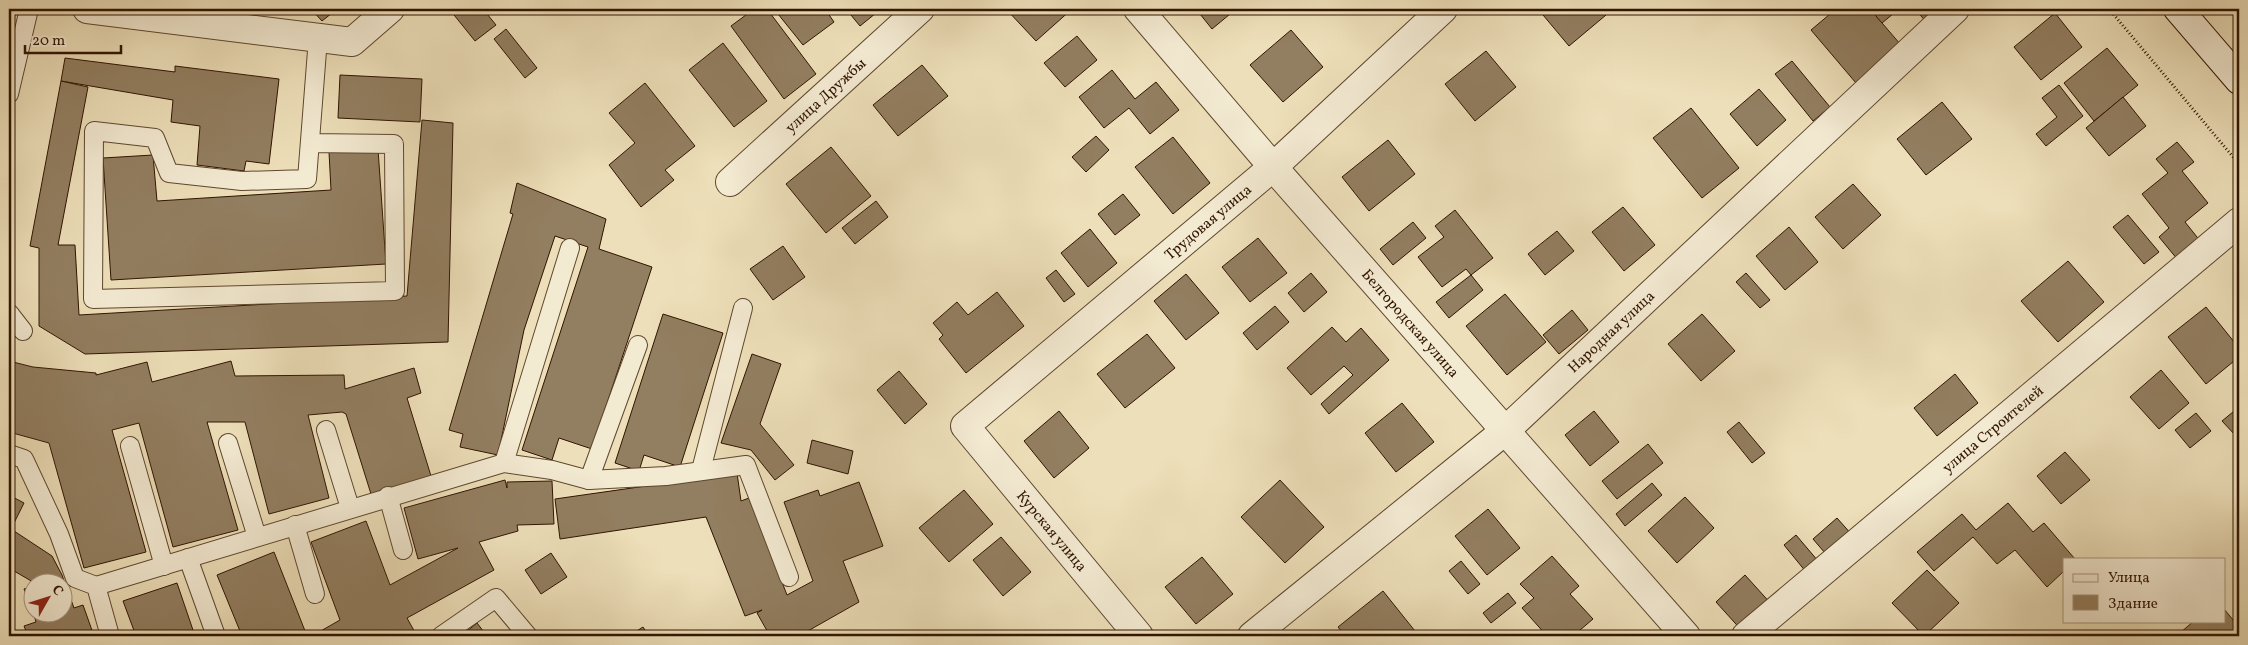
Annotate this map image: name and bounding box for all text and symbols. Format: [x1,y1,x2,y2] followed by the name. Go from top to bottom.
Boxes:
[25,22,121,54] scale bar
[32,31,65,52] text: 20 m
[781,54,872,139] street label: улица Дружбы
[1161,180,1257,266] street label: Трудовая улица
[1356,265,1463,383] street label: Белгородская улица
[1564,287,1660,379] street label: Народная улица
[1938,381,2049,479] street label: улица Строителей
[1011,487,1091,577] street label: Курская улица
[2063,558,2226,622] legend
[2108,568,2150,589] text: Улица
[22,572,72,622] north arrow
[47,581,67,600] text: С
[2108,594,2158,615] text: Здание

